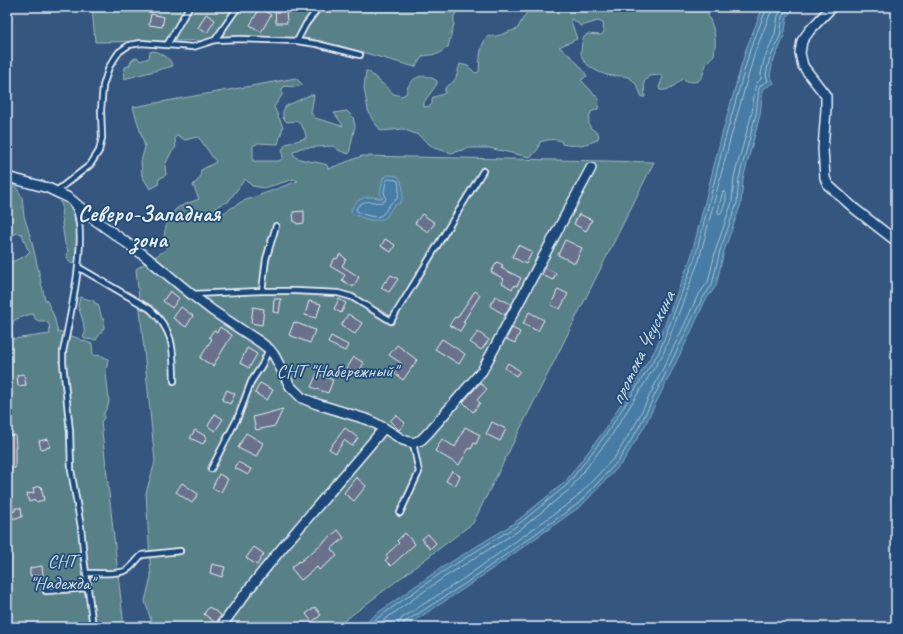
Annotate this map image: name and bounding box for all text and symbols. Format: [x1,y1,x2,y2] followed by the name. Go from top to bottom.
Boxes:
[78,199,222,255] district label: Северо-Западная зона
[604,285,682,409] water label: протока Чеускина
[277,359,401,383] park label: СНТ "Набережный"
[30,549,98,595] park label: СНТ "Надежда"

